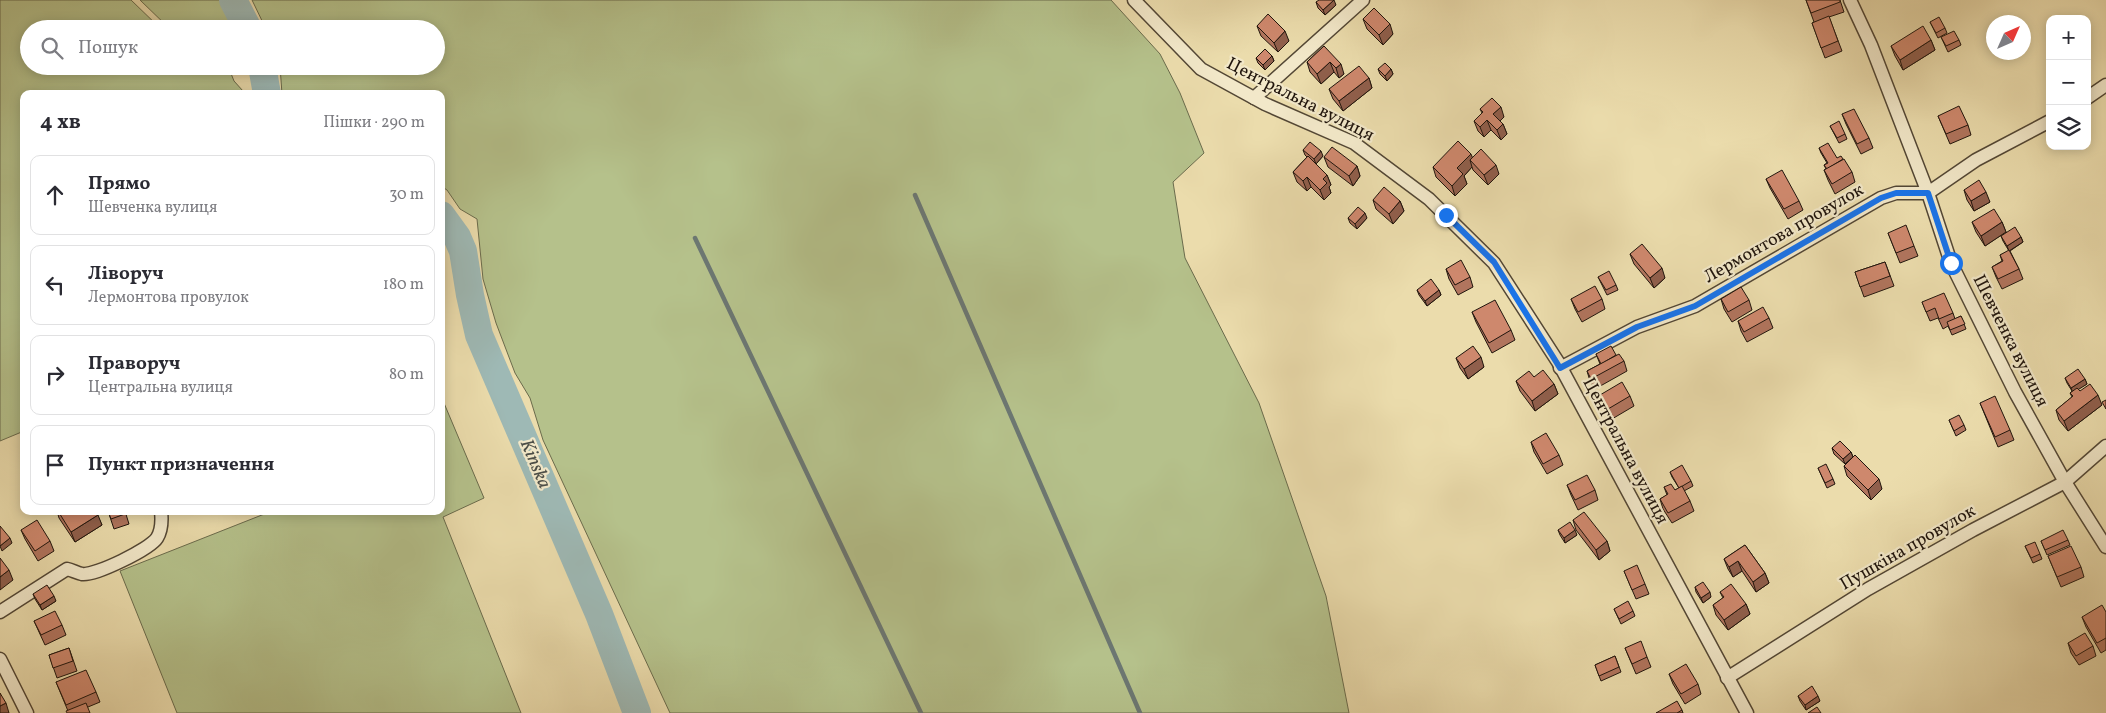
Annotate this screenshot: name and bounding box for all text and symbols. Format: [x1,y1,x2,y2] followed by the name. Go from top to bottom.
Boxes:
[1986,15,2031,60] north arrow
[2046,15,2091,150] map controls
[2046,15,2091,60] button: +
[20,20,445,75] search box
[38,34,66,62] icon: search
[78,35,138,61] text: Пошук
[1222,52,1378,148] street label: Центральна вулиця
[2046,60,2091,105] button: −
[2046,105,2091,150] button: layers
[40,108,81,137] text: 4 хв
[323,112,425,134] text: Пішки · 290 m
[88,171,150,197] text: Прямо
[1699,178,1869,290] street label: Лермонтова провулок
[41,181,69,209] icon: ahead
[389,184,424,206] text: 30 m
[88,197,217,219] text: Шевченка вулиця
[1435,204,1458,227] route end
[1940,252,1963,275] route start
[88,261,163,287] text: Ліворуч
[1966,270,2054,412] street label: Шевченка вулиця
[41,271,69,299] icon: left
[383,274,424,296] text: 180 m
[88,287,249,309] text: Лермонтова провулок
[88,351,180,377] text: Праворуч
[41,361,69,389] icon: right
[389,364,424,386] text: 80 m
[1576,373,1674,529] street label: Центральна вулиця
[88,377,233,399] text: Центральна вулиця
[513,435,557,493] water label: Kinska
[41,451,69,479] icon: arrive
[88,452,274,478] text: Пункт призначення
[1835,499,1981,597] street label: Пушкіна провулок

